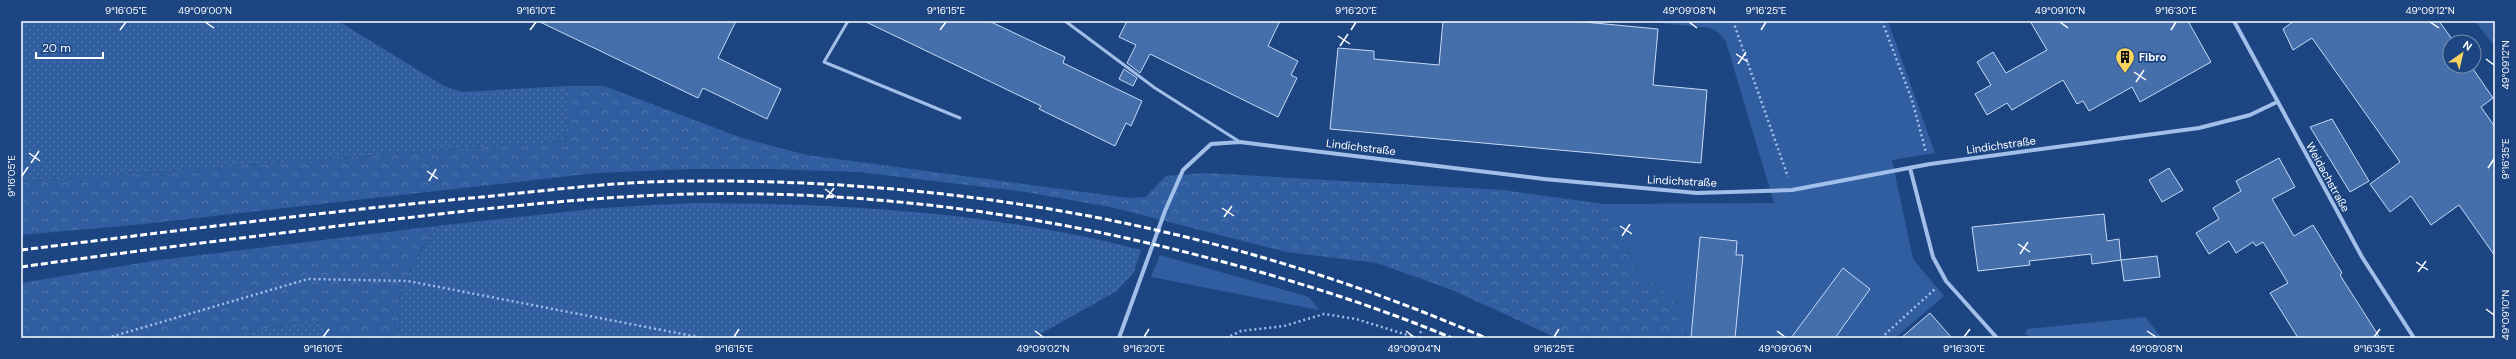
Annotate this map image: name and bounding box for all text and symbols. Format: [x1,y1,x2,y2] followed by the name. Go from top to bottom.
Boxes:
[105,4,147,17] text: 9°16'05"E
[178,4,232,17] text: 49°09'00"N
[516,4,556,17] text: 9°16'10"E
[927,4,966,17] text: 9°16'15"E
[1335,4,1377,17] text: 9°16'20"E
[1662,4,1716,17] text: 49°09'08"N
[1746,4,1787,17] text: 9°16'25"E
[2035,4,2085,17] text: 49°09'10"N
[2155,4,2197,17] text: 9°16'30"E
[2405,4,2455,17] text: 49°09'12"N
[36,34,103,60] scale bar
[2442,34,2482,74] north arrow
[2460,38,2475,54] text: N
[42,40,71,56] text: 20 m
[2499,40,2512,90] text: 49°09'12"N
[2114,46,2136,74] building icon: Fibro
[2139,50,2167,64] place label: Fibro
[1965,133,2037,157] street label: Lindichstraße
[1325,136,1397,158] street label: Lindichstraße
[2499,138,2512,180] text: 9°16'35"E
[2303,140,2353,214] street label: Weidachstraße
[5,155,18,197] text: 9°16'05"E
[1647,172,1717,190] street label: Lindichstraße
[2499,290,2512,340] text: 49°09'10"N
[303,342,343,355] text: 9°16'10"E
[715,342,754,355] text: 9°16'15"E
[1017,342,1069,355] text: 49°09'02"N
[1123,342,1165,355] text: 9°16'20"E
[1387,342,1441,355] text: 49°09'04"N
[1534,342,1575,355] text: 9°16'25"E
[1758,342,1812,355] text: 49°09'06"N
[1943,342,1985,355] text: 9°16'30"E
[2129,342,2183,355] text: 49°09'08"N
[2353,342,2395,355] text: 9°16'35"E

